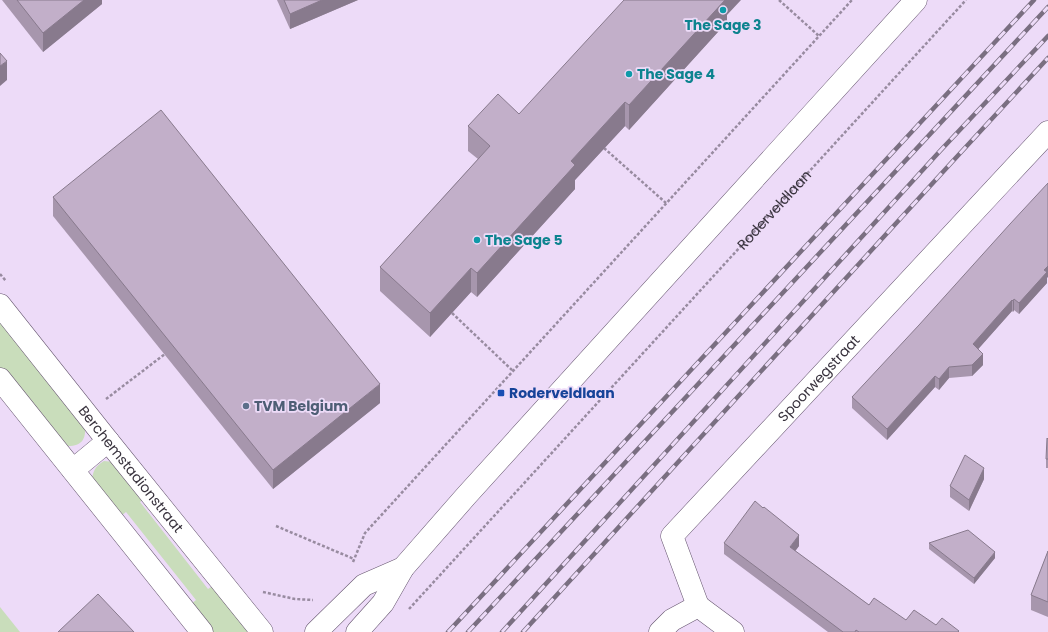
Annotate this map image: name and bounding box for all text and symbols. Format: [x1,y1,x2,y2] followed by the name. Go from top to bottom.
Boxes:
[718,5,728,15] marker: The Sage 3
[685,15,762,35] place label: The Sage 3
[637,64,715,84] place label: The Sage 4
[624,69,634,79] marker: The Sage 4
[732,166,816,254] street label: Roderveldlaan
[485,230,563,250] place label: The Sage 5
[472,235,482,245] marker: The Sage 5
[773,330,864,426] street label: Spoorwegstraat
[509,383,615,403] place label: Roderveldlaan
[496,388,506,398] marker: Roderveldlaan
[254,396,348,416] place label: TVM Belgium
[241,401,251,411] marker: TVM Belgium
[74,402,188,537] street label: Berchemstadionstraat

